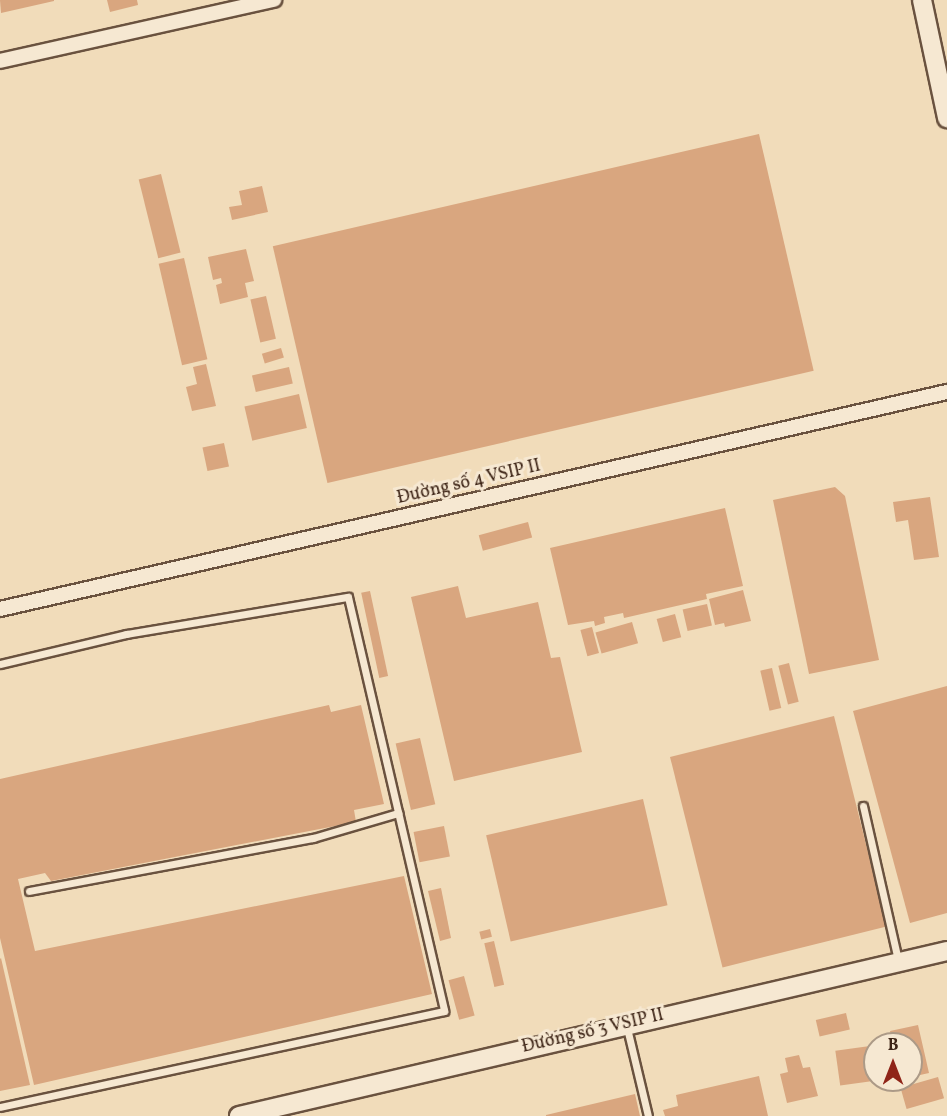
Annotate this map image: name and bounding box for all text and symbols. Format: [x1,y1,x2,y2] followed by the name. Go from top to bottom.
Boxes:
[395,456,543,510] street label: Đường số 4 VSIP II
[519,1005,667,1059] street label: Đường số 3 VSIP II
[863,1032,923,1092] north arrow
[888,1035,898,1057] text: B

